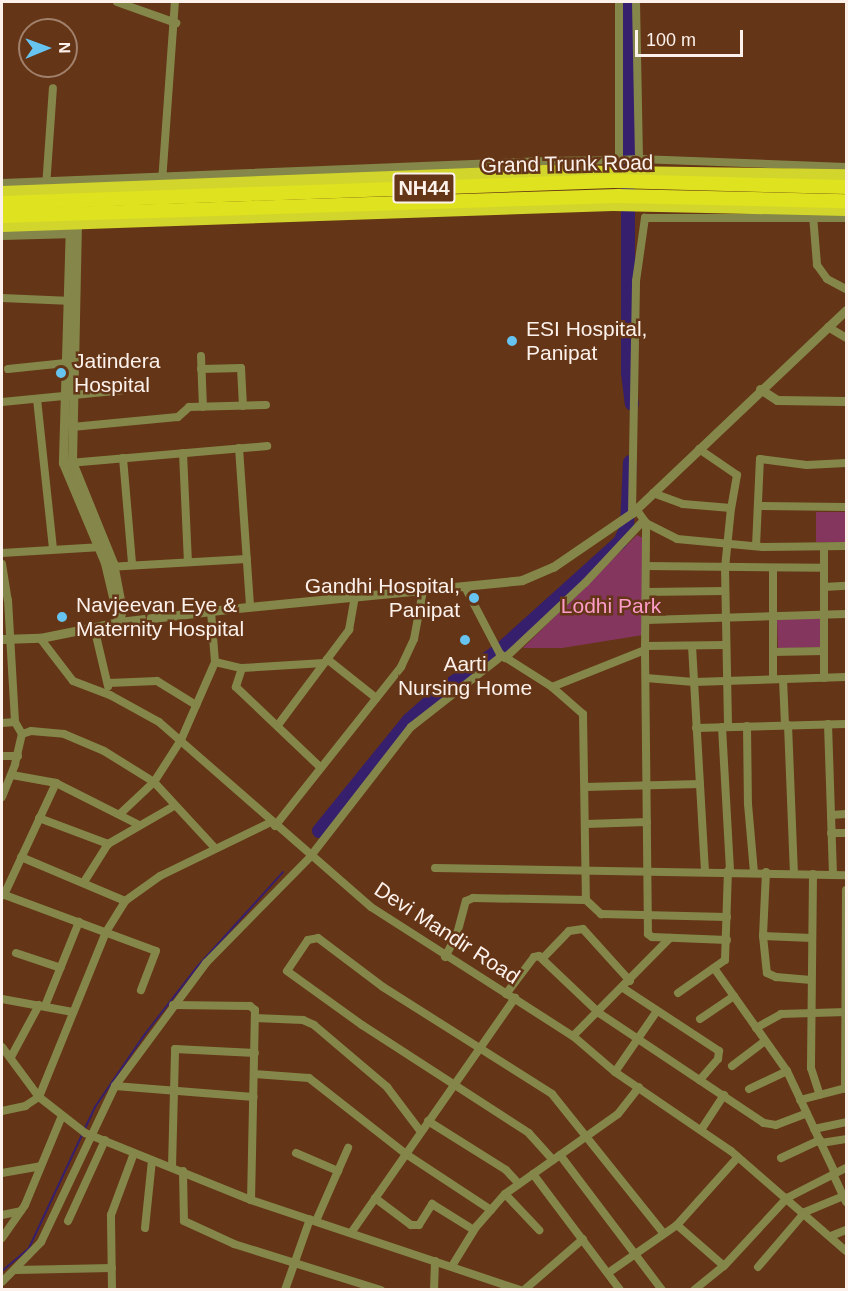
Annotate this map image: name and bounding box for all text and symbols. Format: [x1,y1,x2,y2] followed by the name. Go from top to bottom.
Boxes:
[18,18,78,78] north arrow
[638,18,746,56] scale bar
[646,30,696,50] text: 100 m
[56,42,73,54] text: N
[480,150,654,178] street label: Grand Trunk Road
[391,171,457,205] road number: NH44
[526,316,647,366] place label: ESI Hospital, Panipat
[503,332,521,350] marker: ESI Hospital, Panipat
[74,348,160,398] place label: Jatindera Hospital
[52,364,70,382] marker: Jatindera Hospital
[305,573,460,623] place label: Gandhi Hospital, Panipat
[465,589,483,607] marker: Gandhi Hospital, Panipat
[76,592,244,642] place label: Navjeevan Eye & Maternity Hospital
[561,593,661,619] park label: Lodhi Park
[53,608,71,626] marker: Navjeevan Eye & Maternity Hospital
[456,631,474,649] marker: Aarti Nursing Home
[398,651,532,701] place label: Aarti Nursing Home
[370,877,524,989] street label: Devi Mandir Road

